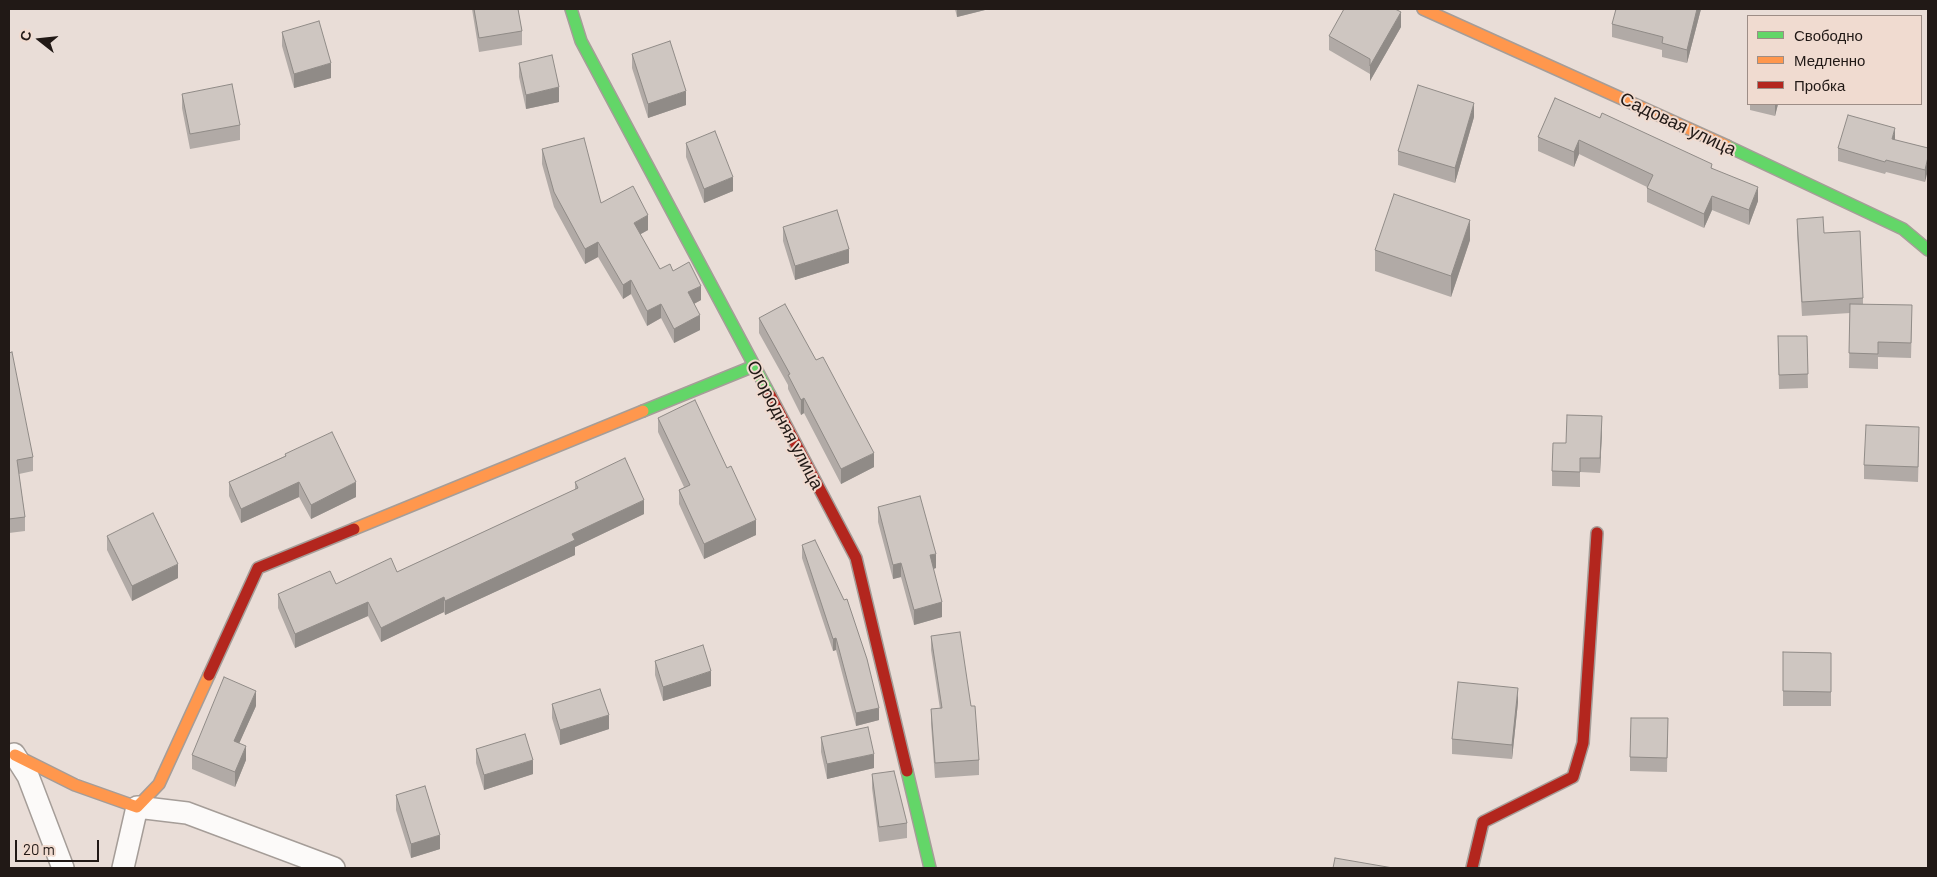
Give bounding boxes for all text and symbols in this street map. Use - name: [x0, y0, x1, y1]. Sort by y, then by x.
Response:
- north arrow: [15, 15, 65, 65]
- legend: [1747, 15, 1922, 105]
- text: Свободно: [1794, 26, 1863, 44]
- text: С: [16, 29, 35, 43]
- text: Медленно: [1794, 51, 1865, 69]
- text: Пробка: [1794, 76, 1845, 94]
- street label: Садовая улица: [1616, 88, 1740, 160]
- street label: Огородняя улица: [742, 357, 828, 493]
- scale bar: [18, 830, 101, 862]
- text: 20 m: [23, 840, 55, 858]

